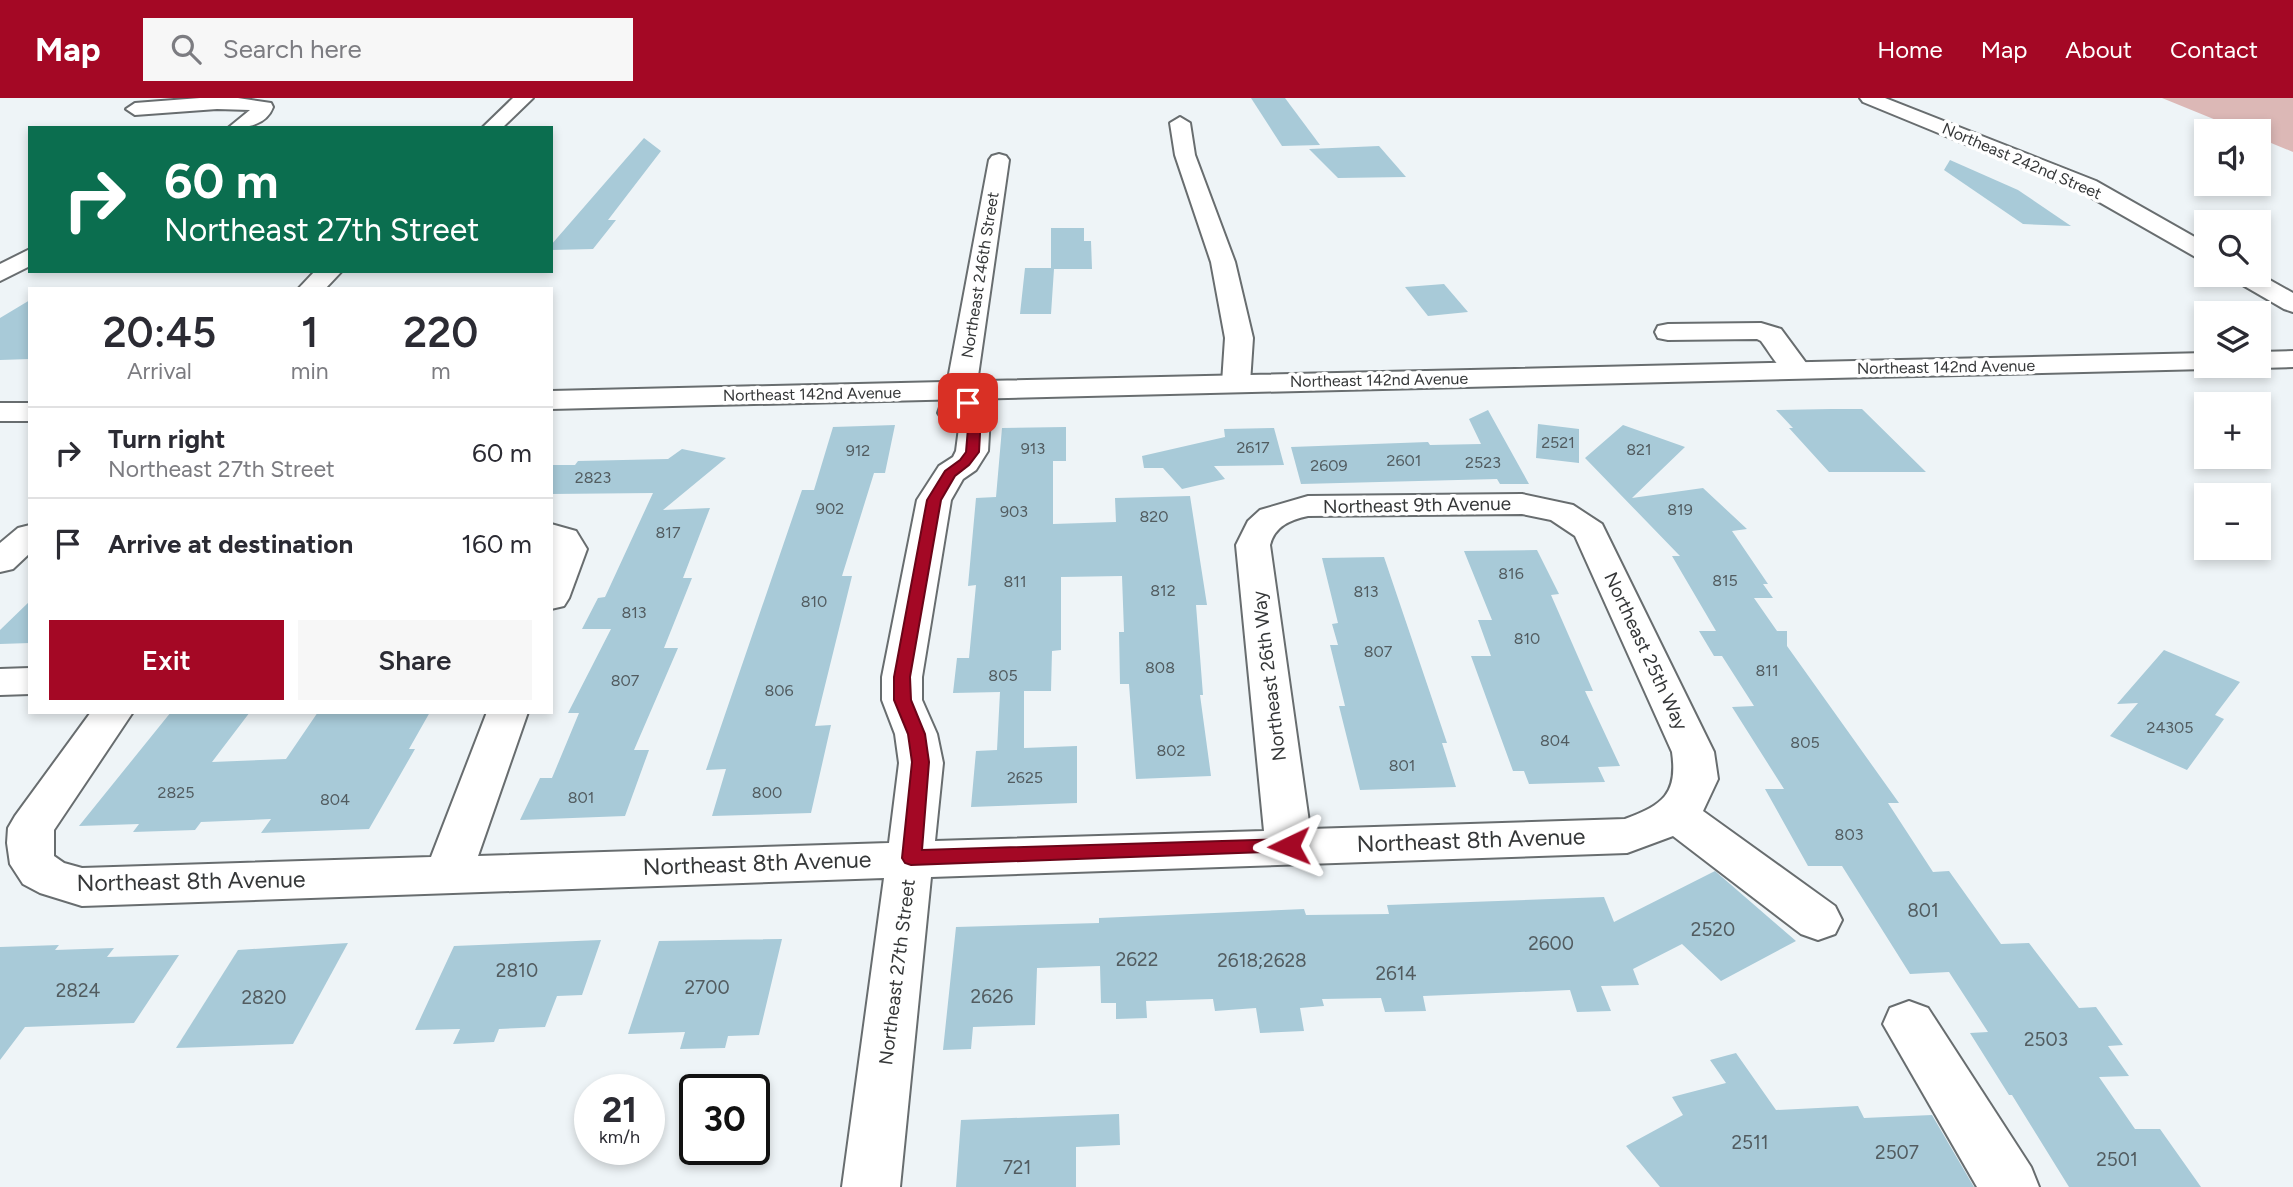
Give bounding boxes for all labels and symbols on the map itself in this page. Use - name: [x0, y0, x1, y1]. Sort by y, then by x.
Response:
- street label: Northeast 242nd Street: [1939, 119, 2105, 203]
- street label: Northeast 246th Street: [957, 191, 1003, 359]
- street label: Northeast 142nd Avenue: [1857, 356, 2036, 378]
- street label: Northeast 142nd Avenue: [1290, 369, 1469, 391]
- pin: [938, 373, 998, 433]
- street label: Northeast 142nd Avenue: [723, 383, 902, 405]
- house number: 2521: [1541, 433, 1575, 452]
- house number: 2617: [1236, 438, 1270, 457]
- house number: 913: [1021, 439, 1045, 458]
- house number: 821: [1626, 440, 1652, 459]
- house number: 912: [846, 441, 870, 460]
- house number: 2601: [1387, 451, 1421, 470]
- house number: 2523: [1465, 453, 1501, 472]
- house number: 2609: [1310, 456, 1348, 475]
- house number: 2823: [575, 468, 611, 487]
- street label: Northeast 9th Avenue: [1323, 492, 1511, 518]
- house number: 902: [816, 499, 844, 518]
- house number: 819: [1667, 500, 1693, 519]
- house number: 903: [1000, 502, 1028, 521]
- house number: 820: [1139, 507, 1169, 526]
- house number: 817: [655, 523, 681, 542]
- house number: 816: [1498, 564, 1524, 583]
- street label: Northeast 25th Way: [1599, 568, 1693, 734]
- house number: 815: [1712, 571, 1738, 590]
- house number: 811: [1003, 572, 1027, 591]
- house number: 812: [1150, 581, 1176, 600]
- house number: 813: [1353, 582, 1379, 601]
- street label: Northeast 26th Way: [1247, 589, 1291, 763]
- house number: 810: [801, 592, 827, 611]
- house number: 813: [621, 603, 647, 622]
- house number: 810: [1514, 629, 1540, 648]
- house number: 807: [1364, 642, 1393, 661]
- house number: 808: [1145, 658, 1175, 677]
- house number: 811: [1755, 661, 1779, 680]
- house number: 805: [988, 666, 1018, 685]
- house number: 807: [611, 671, 640, 690]
- house number: 806: [764, 681, 794, 700]
- house number: 24305: [2146, 718, 2194, 737]
- house number: 804: [1540, 731, 1570, 750]
- house number: 805: [1790, 733, 1820, 752]
- house number: 802: [1156, 741, 1186, 760]
- house number: 801: [1389, 756, 1415, 775]
- house number: 2625: [1007, 768, 1043, 787]
- house number: 2825: [158, 783, 194, 802]
- house number: 800: [752, 783, 782, 802]
- house number: 801: [568, 788, 594, 807]
- house number: 804: [320, 790, 350, 809]
- position arrow: [1252, 809, 1326, 883]
- street label: Northeast 8th Avenue: [1356, 822, 1586, 858]
- house number: 803: [1835, 825, 1863, 844]
- street label: Northeast 8th Avenue: [642, 845, 872, 881]
- street label: Northeast 8th Avenue: [76, 865, 306, 897]
- street label: Northeast 27th Street: [874, 878, 920, 1066]
- house number: 801: [1907, 899, 1939, 922]
- house number: 2520: [1691, 918, 1735, 941]
- house number: 2600: [1528, 932, 1574, 955]
- house number: 2622: [1116, 948, 1158, 971]
- house number: 2618;2628: [1217, 949, 1307, 972]
- house number: 2810: [496, 959, 538, 982]
- house number: 2614: [1375, 962, 1417, 985]
- house number: 2700: [684, 976, 730, 999]
- house number: 2824: [56, 979, 101, 1002]
- house number: 2626: [971, 985, 1014, 1008]
- house number: 2820: [241, 986, 287, 1009]
- house number: 2503: [2024, 1028, 2068, 1051]
- speed limit sign: 30: [679, 1074, 770, 1165]
- house number: 2511: [1731, 1131, 1769, 1154]
- house number: 2507: [1875, 1141, 1919, 1164]
- house number: 2501: [2096, 1148, 2138, 1171]
- house number: 721: [1003, 1156, 1031, 1179]

